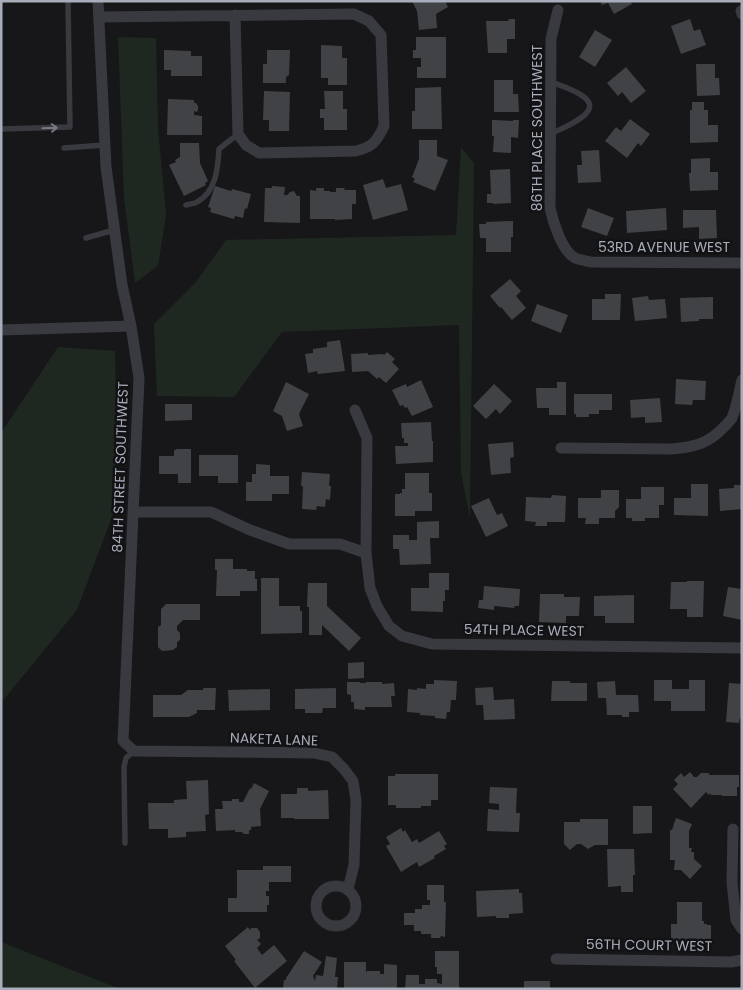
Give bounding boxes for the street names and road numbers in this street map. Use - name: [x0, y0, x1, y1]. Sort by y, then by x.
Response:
- street label: 86TH PLACE SOUTHWEST: [527, 44, 547, 211]
- street label: 53RD AVENUE WEST: [598, 237, 730, 257]
- street label: 84TH STREET SOUTHWEST: [107, 381, 133, 553]
- street label: 54TH PLACE WEST: [464, 619, 585, 641]
- street label: NAKETA LANE: [230, 727, 318, 751]
- street label: 56TH COURT WEST: [586, 934, 713, 956]

